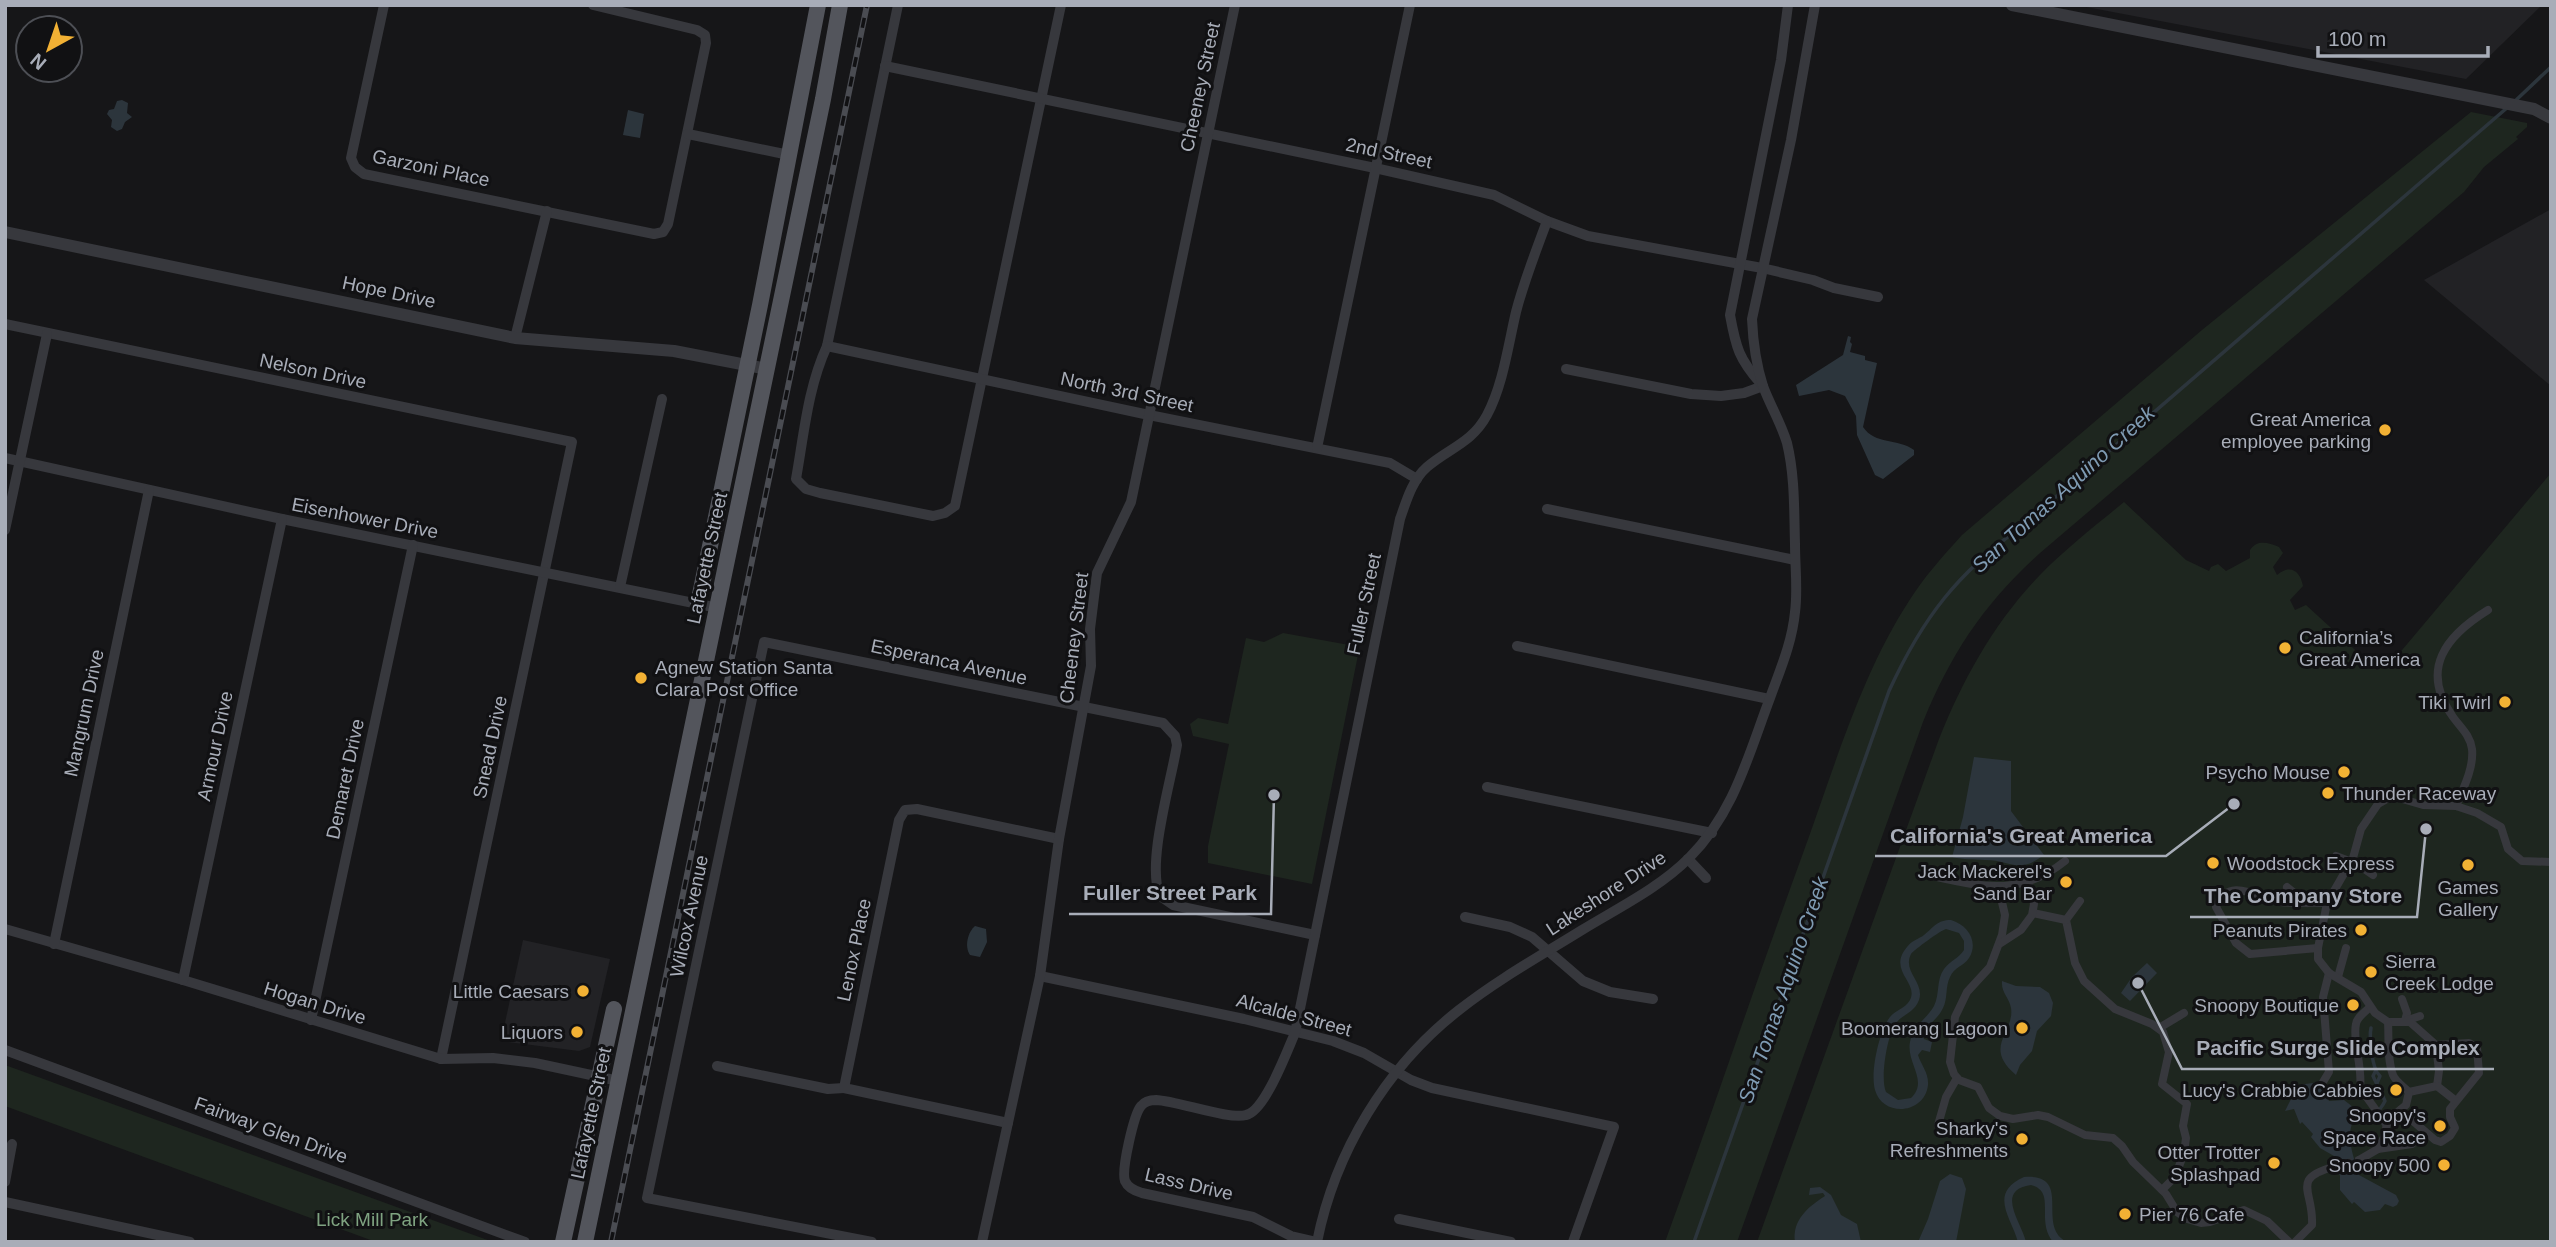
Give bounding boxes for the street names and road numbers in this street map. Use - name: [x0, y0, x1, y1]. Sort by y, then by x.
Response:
- street label: Cheeney Street: [1176, 20, 1224, 154]
- street label: 2nd Street: [1344, 134, 1435, 173]
- street label: Garzoni Place: [370, 145, 492, 191]
- street label: Hope Drive: [340, 272, 438, 312]
- street label: Nelson Drive: [258, 349, 368, 393]
- street label: North 3rd Street: [1059, 368, 1196, 416]
- street label: Lafayette Street: [683, 490, 731, 626]
- street label: Eisenhower Drive: [290, 493, 440, 543]
- street label: Fuller Street: [1343, 551, 1385, 657]
- street label: Cheeney Street: [1056, 570, 1093, 705]
- street label: Esperanca Avenue: [869, 635, 1029, 689]
- street label: Mangrum Drive: [60, 647, 108, 779]
- street label: Armour Drive: [193, 689, 237, 803]
- street label: Snead Drive: [469, 694, 511, 800]
- street label: Demaret Drive: [322, 717, 368, 841]
- street label: Lakeshore Drive: [1542, 847, 1670, 939]
- street label: Wilcox Avenue: [666, 853, 712, 979]
- street label: Lenox Place: [833, 897, 875, 1003]
- street label: Hogan Drive: [261, 978, 369, 1028]
- street label: Alcalde Street: [1234, 990, 1355, 1041]
- street label: Lafayette Street: [567, 1045, 615, 1181]
- street label: Fairway Glen Drive: [192, 1093, 350, 1167]
- street label: Lass Drive: [1143, 1164, 1235, 1204]

